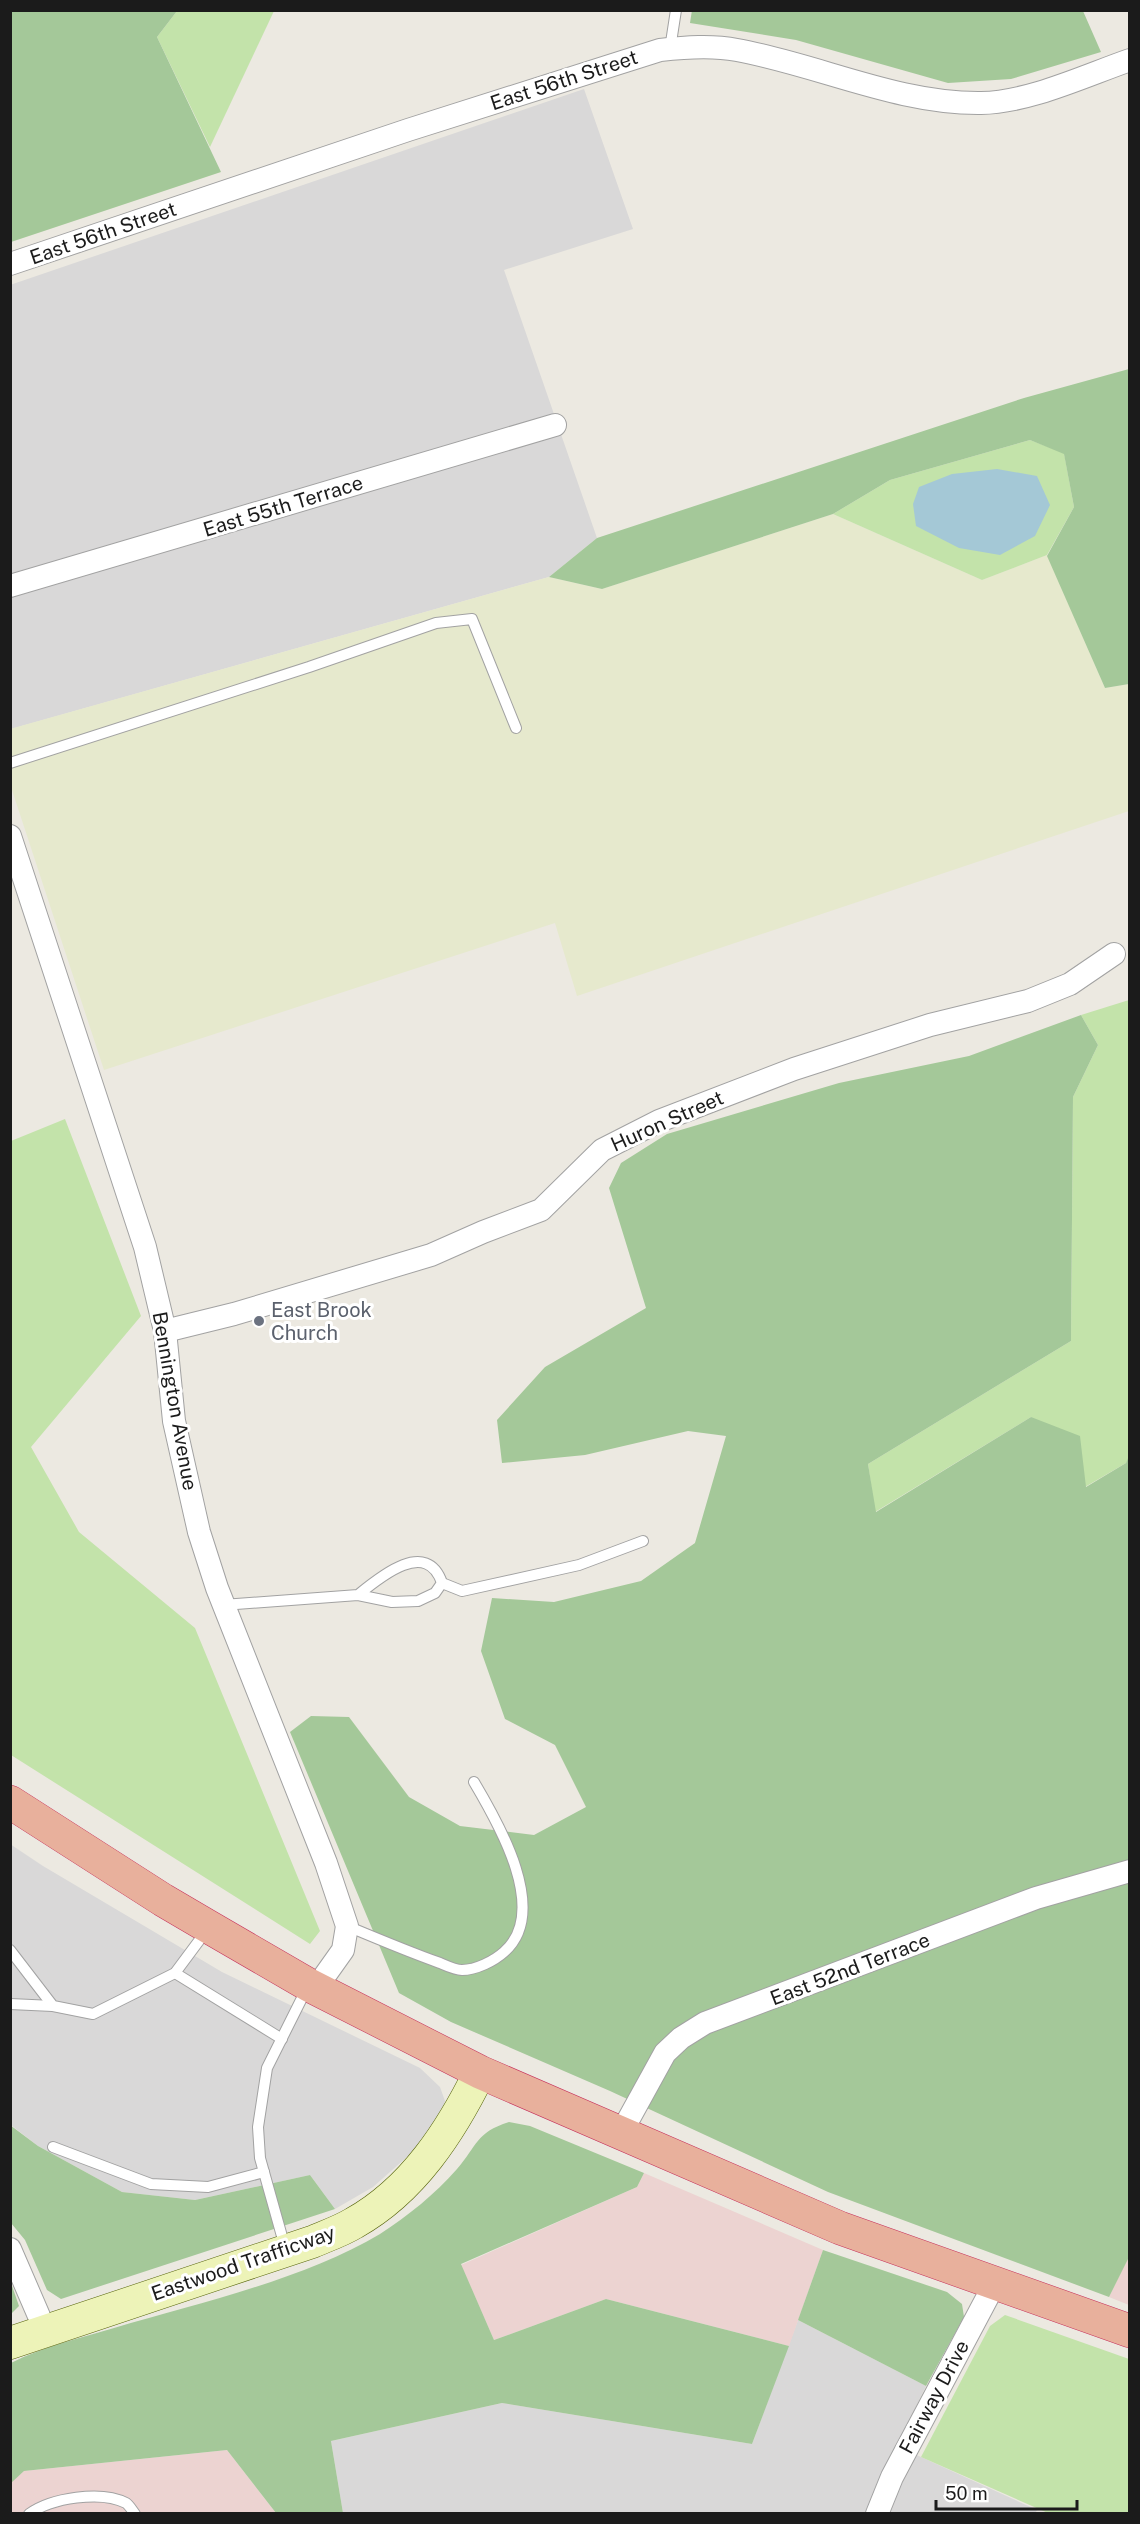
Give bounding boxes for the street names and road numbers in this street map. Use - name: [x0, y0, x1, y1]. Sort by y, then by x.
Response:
- street label: East 56th Street: [487, 45, 641, 115]
- street label: East 56th Street: [26, 197, 180, 269]
- street label: East 55th Terrace: [200, 470, 366, 542]
- street label: Huron Street: [607, 1085, 727, 1157]
- street label: Bennington Avenue: [147, 1310, 203, 1492]
- street label: East 52nd Terrace: [767, 1927, 933, 2011]
- street label: Eastwood Trafficway: [148, 2220, 338, 2306]
- street label: Fairway Drive: [894, 2336, 974, 2458]

